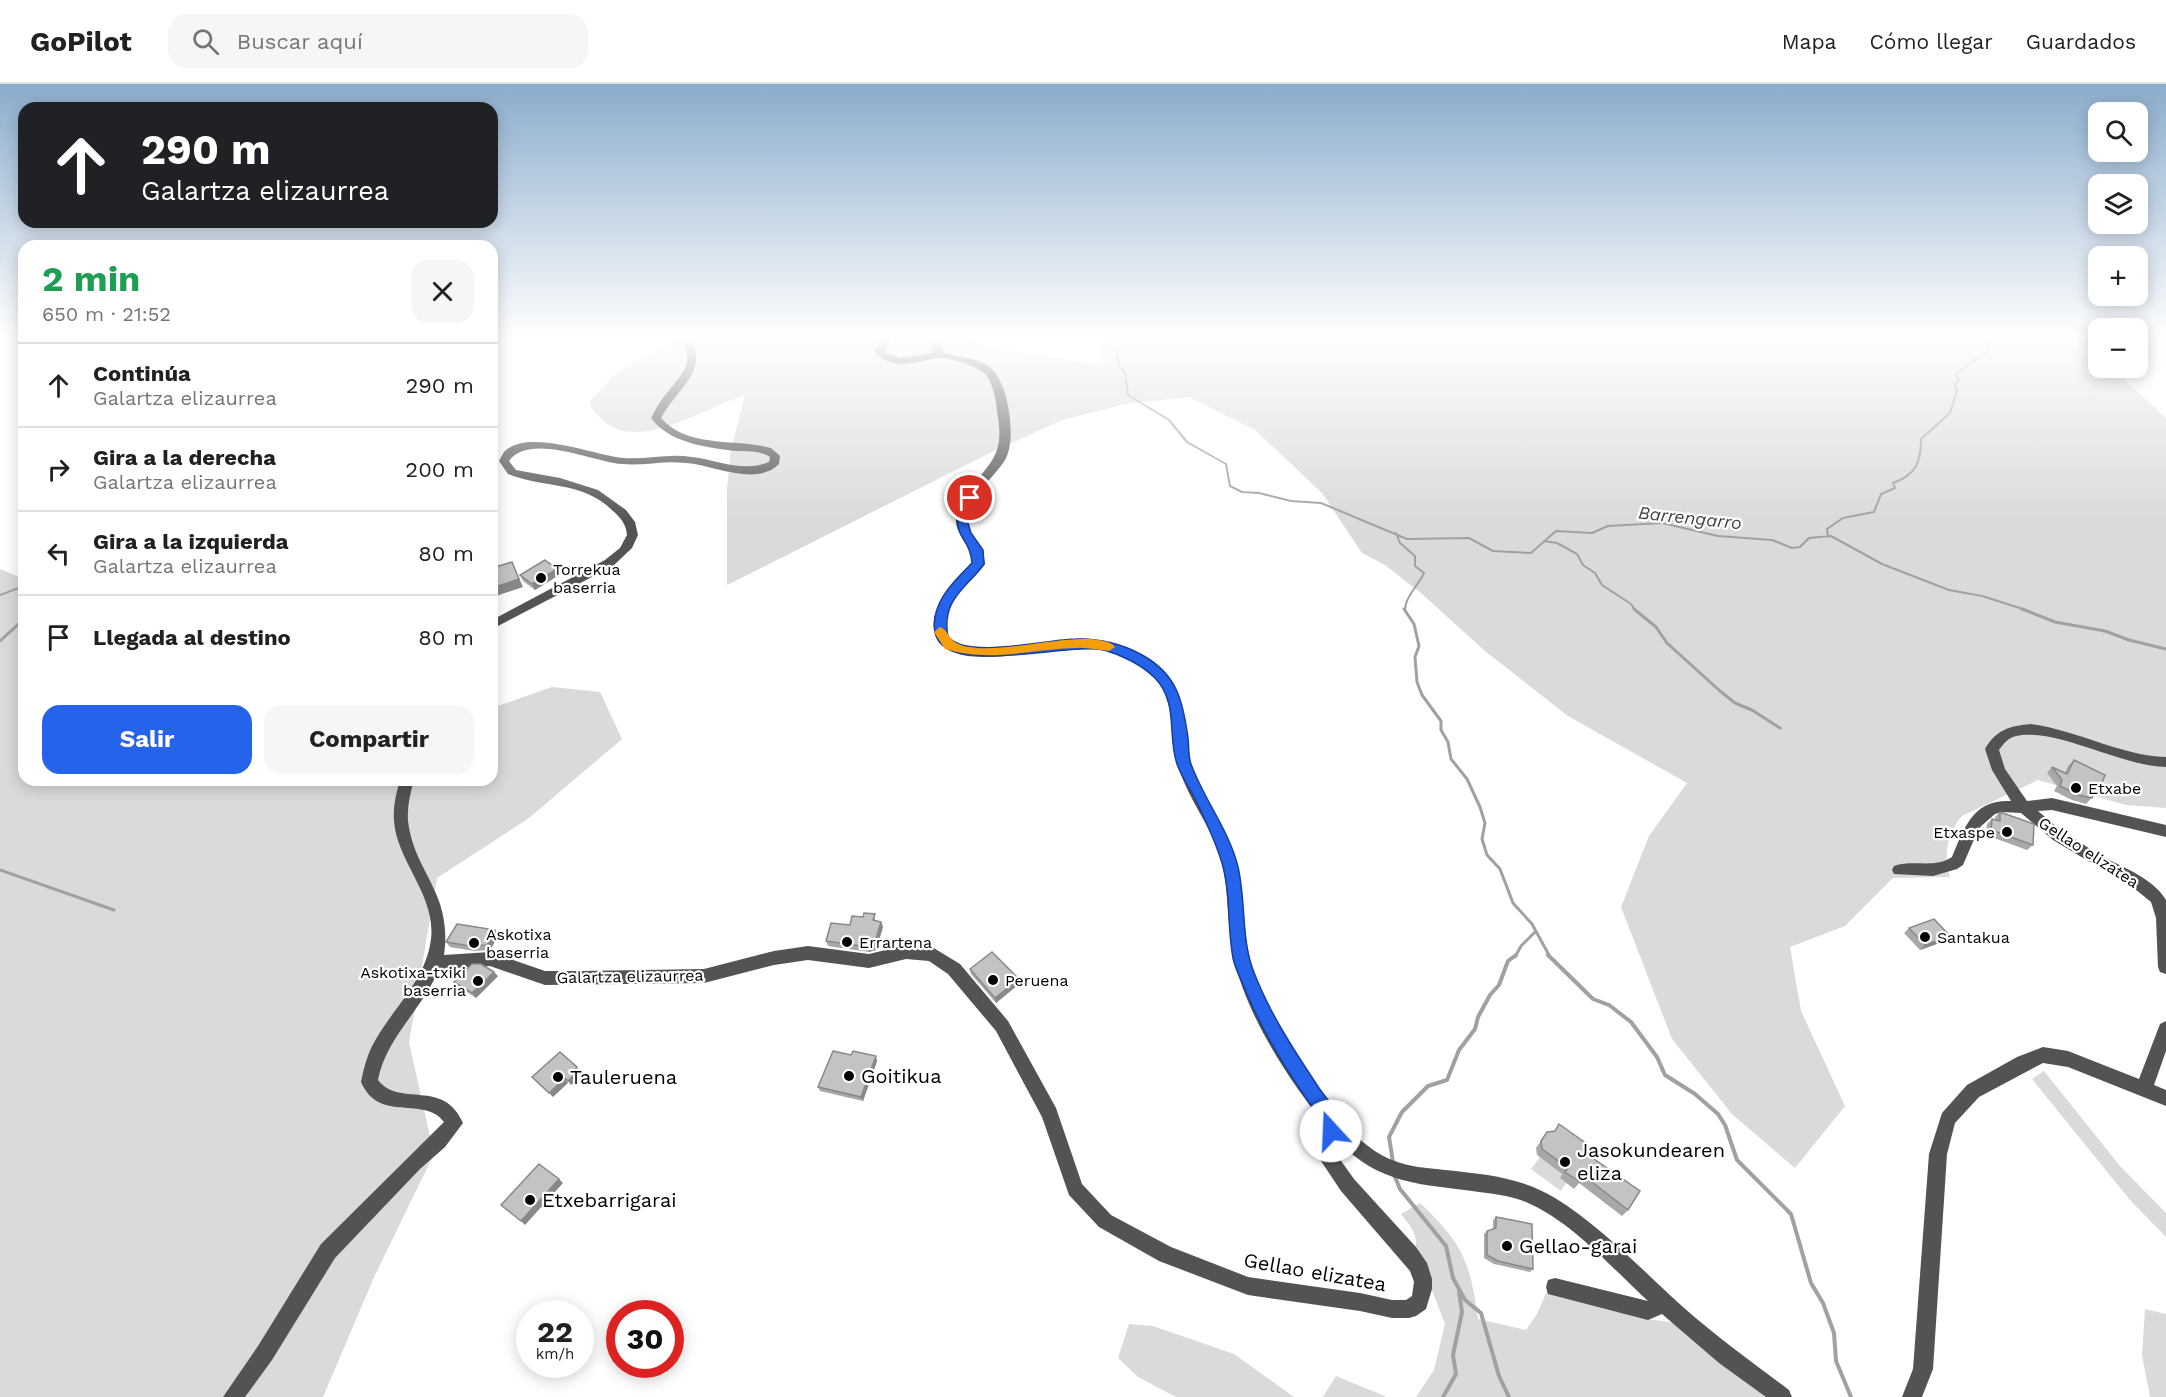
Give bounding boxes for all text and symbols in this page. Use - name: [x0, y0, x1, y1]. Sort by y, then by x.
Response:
- search box: [168, 14, 588, 68]
- text: GoPilot: [30, 25, 132, 58]
- icon: search: [189, 25, 222, 58]
- text: Buscar aquí: [237, 29, 363, 54]
- text: Mapa: [1782, 29, 1836, 54]
- text: Cómo llegar: [1869, 29, 1993, 54]
- text: Guardados: [2026, 29, 2136, 54]
- map controls: [2088, 102, 2148, 378]
- button: search: [2088, 102, 2148, 162]
- text: 290 m: [141, 125, 271, 174]
- icon: ahead: [42, 126, 120, 204]
- button: layers: [2088, 174, 2148, 234]
- text: Galartza elizaurrea: [141, 175, 389, 207]
- button: +: [2088, 246, 2148, 306]
- text: 2 min: [42, 258, 140, 300]
- button: close: [411, 260, 474, 323]
- text: 650 m · 21:52: [42, 302, 171, 326]
- button: −: [2088, 318, 2148, 378]
- text: Continúa: [93, 361, 191, 386]
- icon: ahead: [42, 369, 75, 402]
- text: 290 m: [405, 373, 474, 398]
- text: Galartza elizaurrea: [93, 386, 277, 410]
- text: Gira a la derecha: [93, 445, 276, 470]
- icon: right: [42, 453, 75, 486]
- text: 200 m: [405, 457, 474, 482]
- text: Galartza elizaurrea: [93, 470, 277, 494]
- pin: [944, 472, 995, 523]
- icon: arrive: [953, 481, 986, 514]
- water label: Barrengarro: [1637, 502, 1743, 533]
- text: Gira a la izquierda: [93, 529, 289, 554]
- icon: left: [42, 537, 75, 570]
- text: 80 m: [418, 541, 474, 566]
- text: Galartza elizaurrea: [93, 554, 277, 578]
- place label: Torrekua baserria: [553, 560, 621, 597]
- marker: Torrekua baserria: [534, 571, 548, 585]
- icon: arrive: [42, 621, 75, 654]
- text: Llegada al destino: [93, 625, 291, 650]
- text: 80 m: [418, 625, 474, 650]
- button: Salir: [42, 705, 252, 774]
- button: Compartir: [264, 705, 474, 774]
- place label: Etxabe: [2088, 779, 2141, 798]
- marker: Etxabe: [2069, 781, 2083, 795]
- street label: Gellao elizatea: [2035, 813, 2142, 892]
- place label: Etxaspe: [1933, 823, 1995, 842]
- marker: Etxaspe: [2000, 825, 2014, 839]
- place label: Askotixa baserria: [486, 925, 552, 962]
- place label: Santakua: [1937, 928, 2010, 947]
- marker: Santakua: [1918, 930, 1932, 944]
- place label: Errartena: [859, 933, 932, 952]
- marker: Errartena: [840, 935, 854, 949]
- marker: Askotixa baserria: [467, 936, 481, 950]
- place label: Askotixa-txiki baserria: [360, 963, 466, 1000]
- street label: Galartza elizaurrea: [556, 966, 704, 987]
- place label: Peruena: [1005, 971, 1068, 990]
- marker: Peruena: [986, 973, 1000, 987]
- marker: Askotixa-txiki baserria: [471, 974, 485, 988]
- place label: Goitikua: [861, 1064, 942, 1088]
- place label: Tauleruena: [570, 1065, 677, 1089]
- marker: Goitikua: [842, 1069, 856, 1083]
- marker: Tauleruena: [551, 1070, 565, 1084]
- position arrow: [1299, 1099, 1363, 1163]
- place label: Jasokundearen eliza: [1577, 1138, 1725, 1185]
- marker: Jasokundearen eliza: [1558, 1155, 1572, 1169]
- place label: Etxebarrigarai: [542, 1188, 677, 1212]
- marker: Etxebarrigarai: [523, 1193, 537, 1207]
- place label: Gellao-garai: [1519, 1234, 1637, 1258]
- marker: Gellao-garai: [1500, 1239, 1514, 1253]
- street label: Gellao elizatea: [1242, 1248, 1388, 1296]
- speed limit sign: 30: [606, 1300, 684, 1378]
- text: 22: [537, 1314, 573, 1349]
- text: km/h: [536, 1345, 574, 1363]

